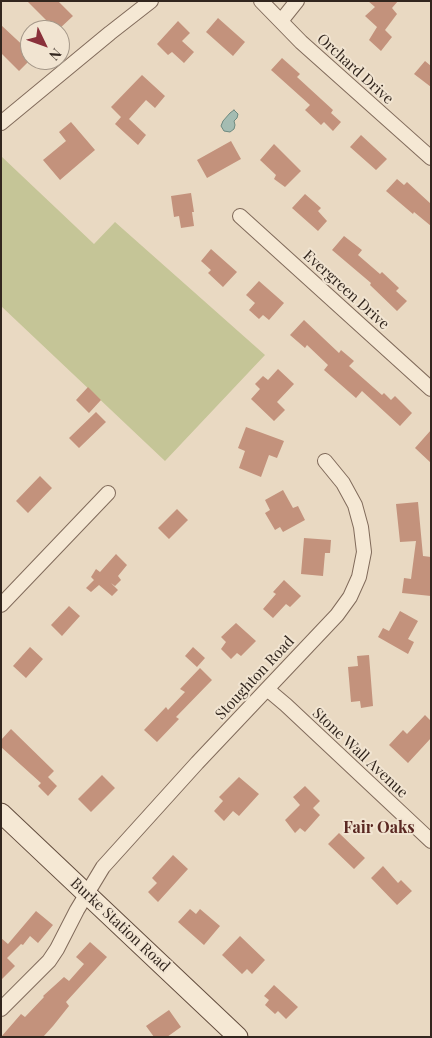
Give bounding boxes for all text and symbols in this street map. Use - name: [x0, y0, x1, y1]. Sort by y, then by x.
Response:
- north arrow: [20, 20, 70, 70]
- street label: Orchard Drive: [313, 30, 397, 108]
- text: N: [45, 45, 66, 65]
- street label: Evergreen Drive: [299, 247, 393, 333]
- street label: Stoughton Road: [212, 633, 298, 723]
- street label: Stone Wall Avenue: [309, 704, 411, 802]
- district label: Fair Oaks: [343, 818, 415, 838]
- street label: Burke Station Road: [67, 874, 173, 976]

